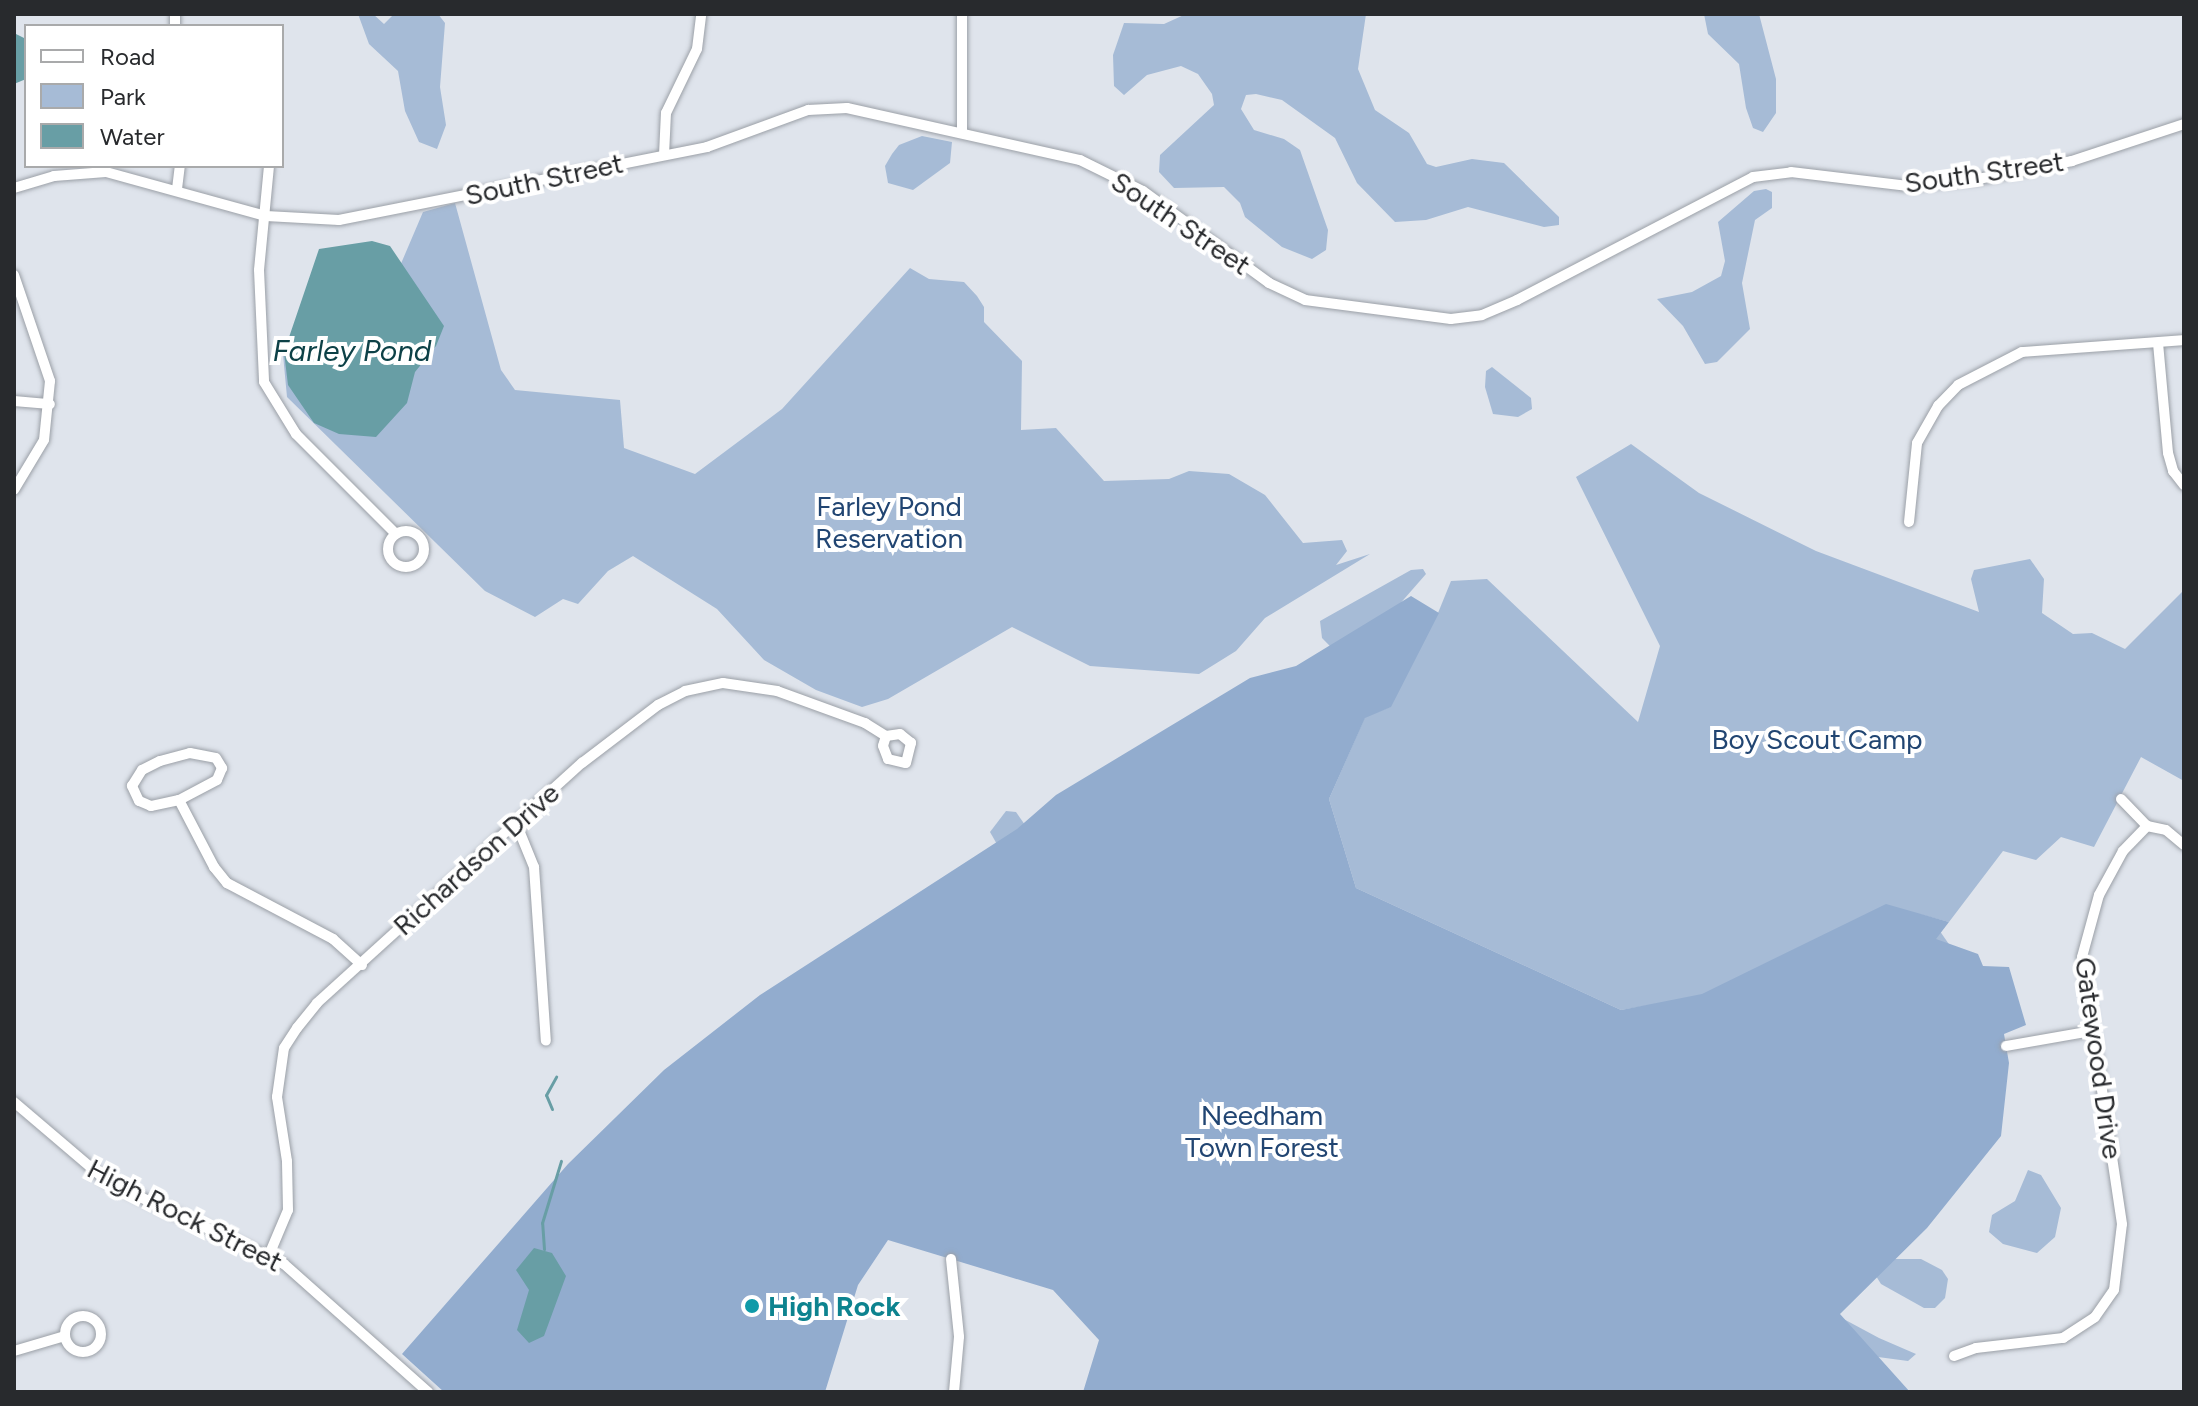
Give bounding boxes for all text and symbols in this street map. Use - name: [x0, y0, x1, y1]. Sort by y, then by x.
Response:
- legend: [24, 24, 284, 168]
- text: Road: [100, 42, 155, 71]
- text: Park: [100, 82, 146, 111]
- text: Water: [100, 122, 165, 151]
- street label: South Street: [1902, 144, 2066, 200]
- street label: South Street: [462, 146, 626, 212]
- street label: South Street: [1105, 164, 1257, 282]
- water label: Farley Pond: [273, 333, 431, 369]
- park label: Farley Pond Reservation: [815, 489, 963, 555]
- park label: Boy Scout Camp: [1711, 722, 1923, 756]
- street label: Richardson Drive: [386, 776, 566, 942]
- street label: Gatewood Drive: [2068, 955, 2130, 1161]
- park label: Needham Town Forest: [1185, 1098, 1339, 1164]
- street label: High Rock Street: [82, 1151, 288, 1279]
- place label: High Rock: [768, 1289, 900, 1323]
- marker: High Rock: [743, 1297, 761, 1315]

